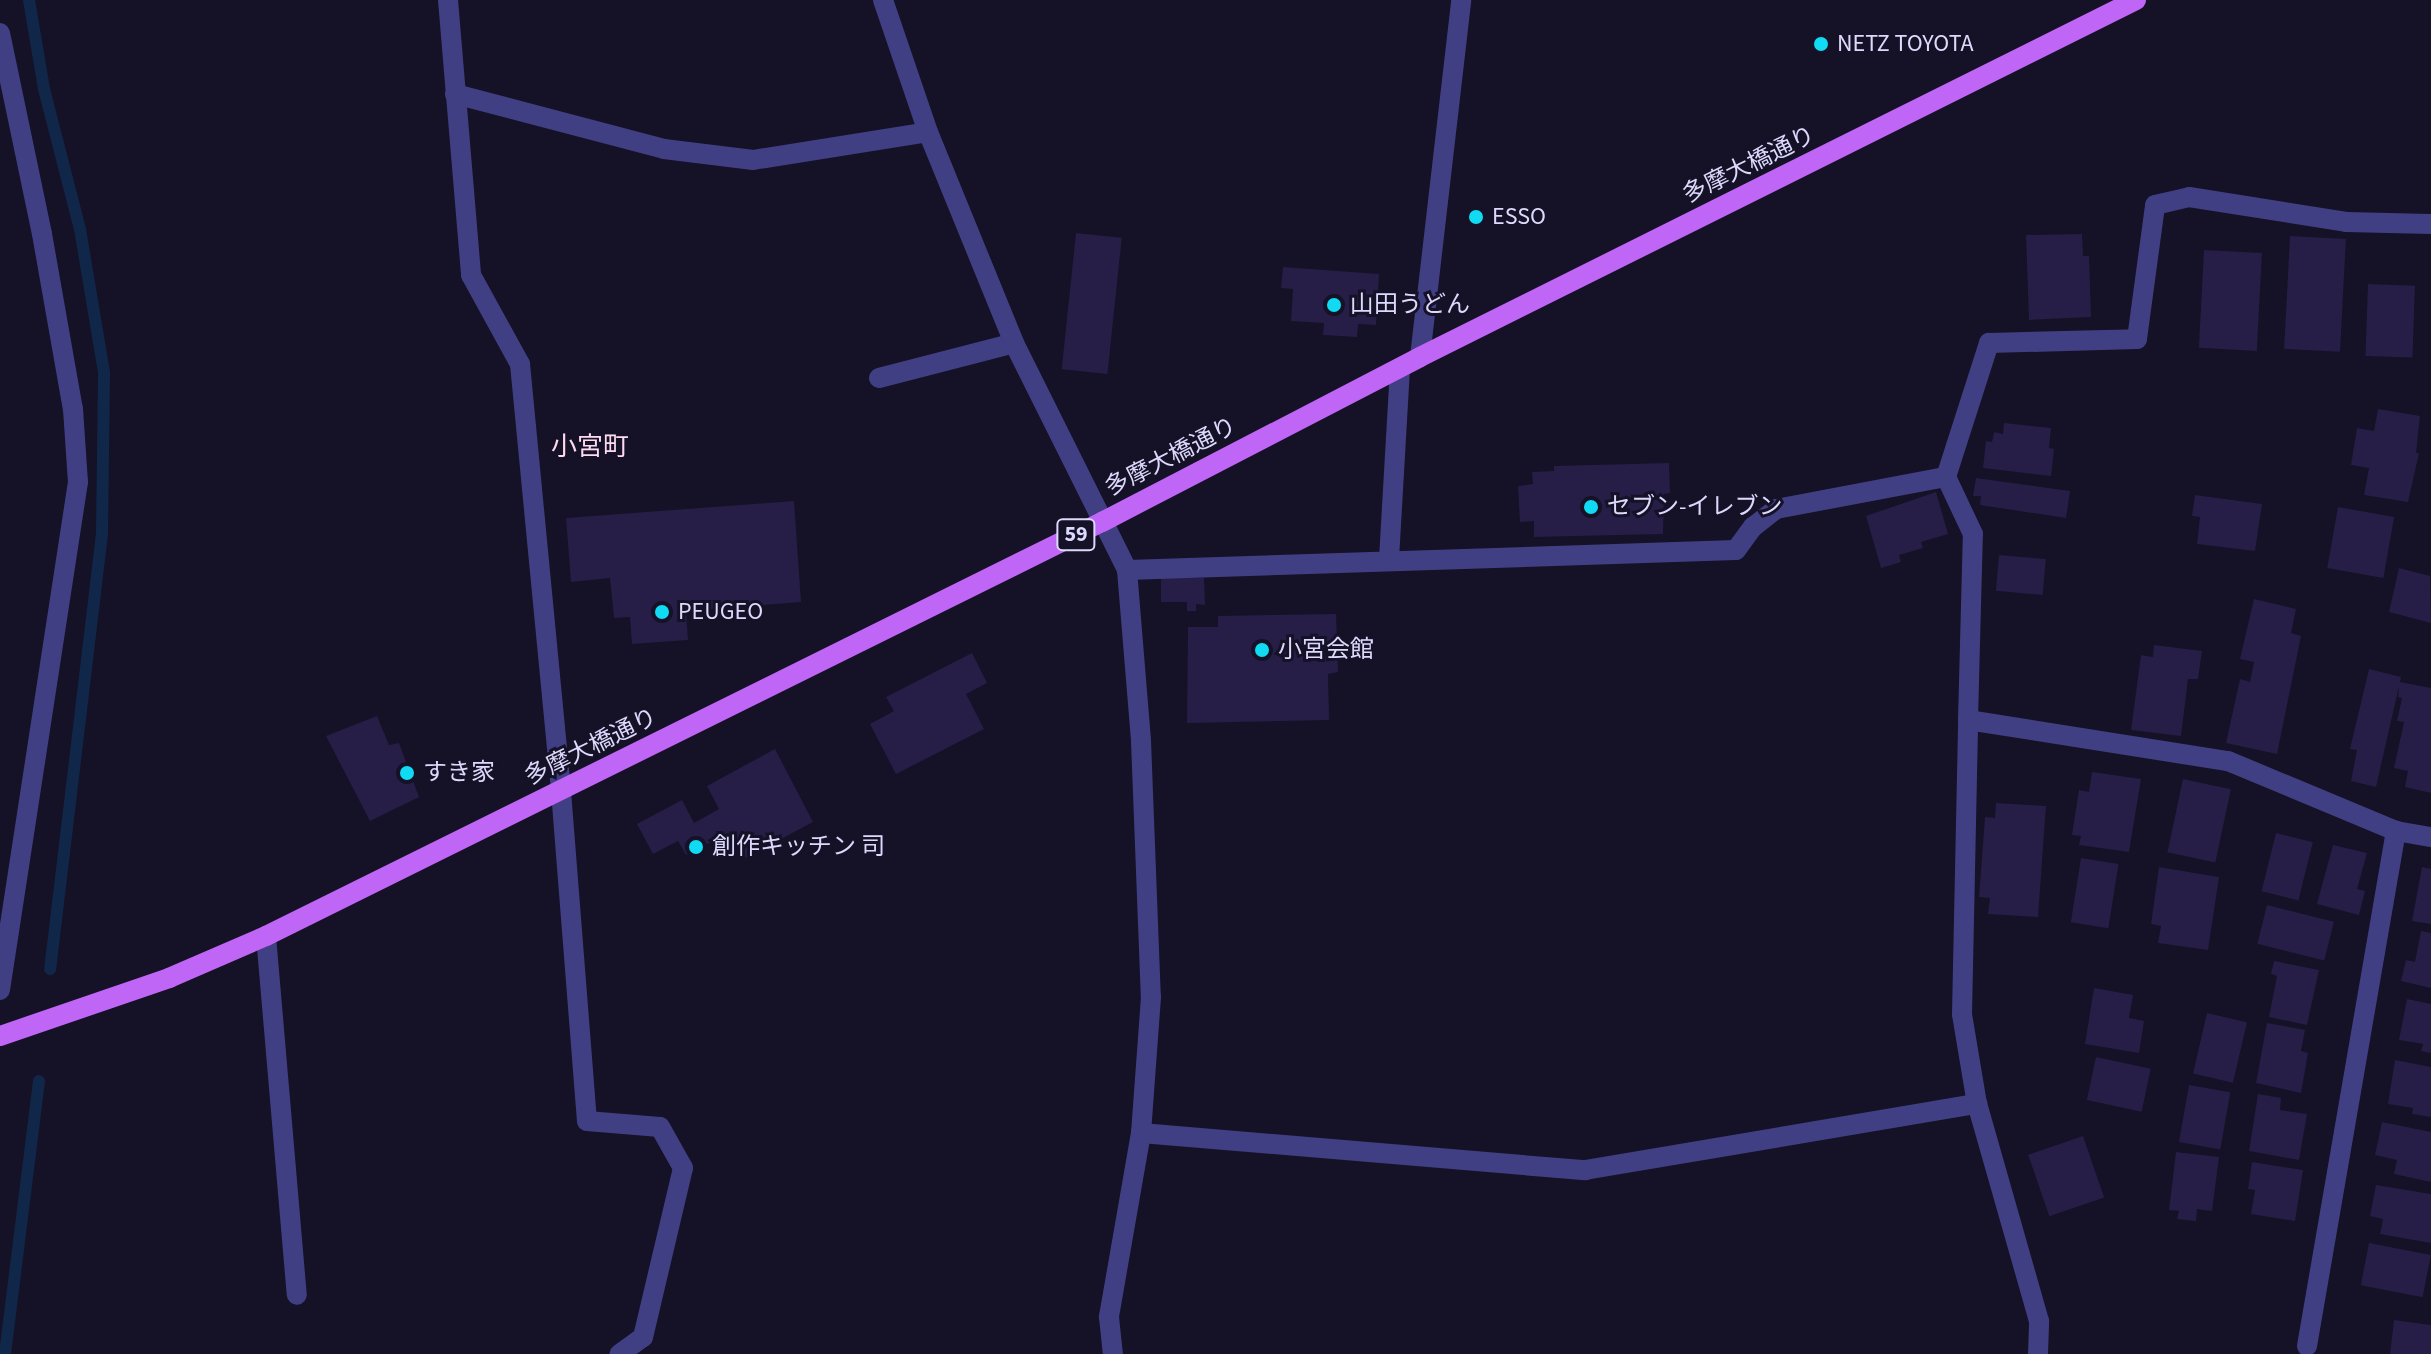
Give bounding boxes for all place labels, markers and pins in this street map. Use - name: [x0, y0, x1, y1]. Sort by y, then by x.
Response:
- place label: NETZ TOYOTA: [1837, 30, 1974, 58]
- marker: NETZ TOYOTA: [1812, 35, 1830, 53]
- place label: ESSO: [1492, 203, 1546, 231]
- marker: ESSO: [1467, 208, 1485, 226]
- place label: 山田うどん: [1350, 291, 1470, 319]
- marker: 山田うどん: [1325, 296, 1343, 314]
- place label: セブン-イレブン: [1607, 493, 1782, 521]
- marker: セブン-イレブン: [1582, 498, 1600, 516]
- place label: PEUGEO: [678, 598, 763, 626]
- marker: PEUGEO: [653, 603, 671, 621]
- place label: 小宮会館: [1278, 636, 1374, 664]
- marker: 小宮会館: [1253, 641, 1271, 659]
- place label: すき家: [423, 759, 495, 787]
- marker: すき家: [398, 764, 416, 782]
- place label: 創作キッチン 司: [712, 833, 885, 861]
- marker: 創作キッチン 司: [687, 838, 705, 856]

